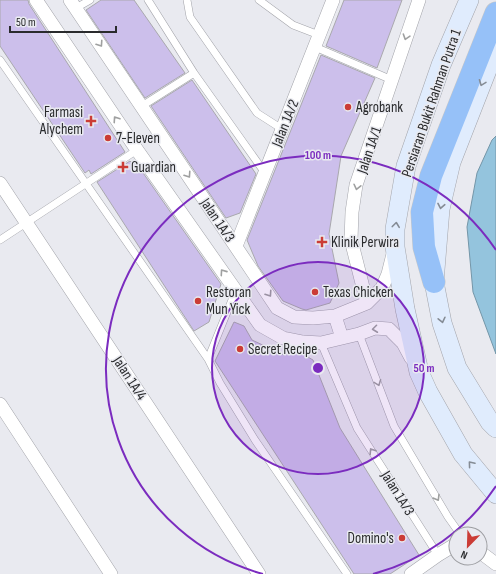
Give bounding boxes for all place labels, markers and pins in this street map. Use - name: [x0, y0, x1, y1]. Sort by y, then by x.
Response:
- place label: Agrobank: [355, 98, 403, 117]
- marker: Agrobank: [343, 102, 353, 112]
- place label: Farmasi Alychem: [39, 103, 83, 139]
- marker: Farmasi Alychem: [86, 116, 96, 126]
- place label: 7-Eleven: [116, 129, 160, 148]
- marker: 7-Eleven: [103, 133, 113, 143]
- place label: Guardian: [131, 158, 176, 177]
- marker: Guardian: [118, 162, 128, 172]
- place label: Klinik Perwira: [331, 233, 399, 252]
- marker: Klinik Perwira: [316, 236, 328, 248]
- place label: Restoran Mun Yick: [206, 283, 251, 319]
- place label: Texas Chicken: [323, 283, 393, 302]
- marker: Texas Chicken: [310, 287, 320, 297]
- marker: Restoran Mun Yick: [193, 296, 203, 306]
- place label: Secret Recipe: [248, 340, 317, 359]
- marker: Secret Recipe: [235, 344, 245, 354]
- centre of rings: [311, 361, 325, 375]
- place label: Domino's: [348, 529, 394, 548]
- marker: Domino's: [397, 533, 407, 543]

